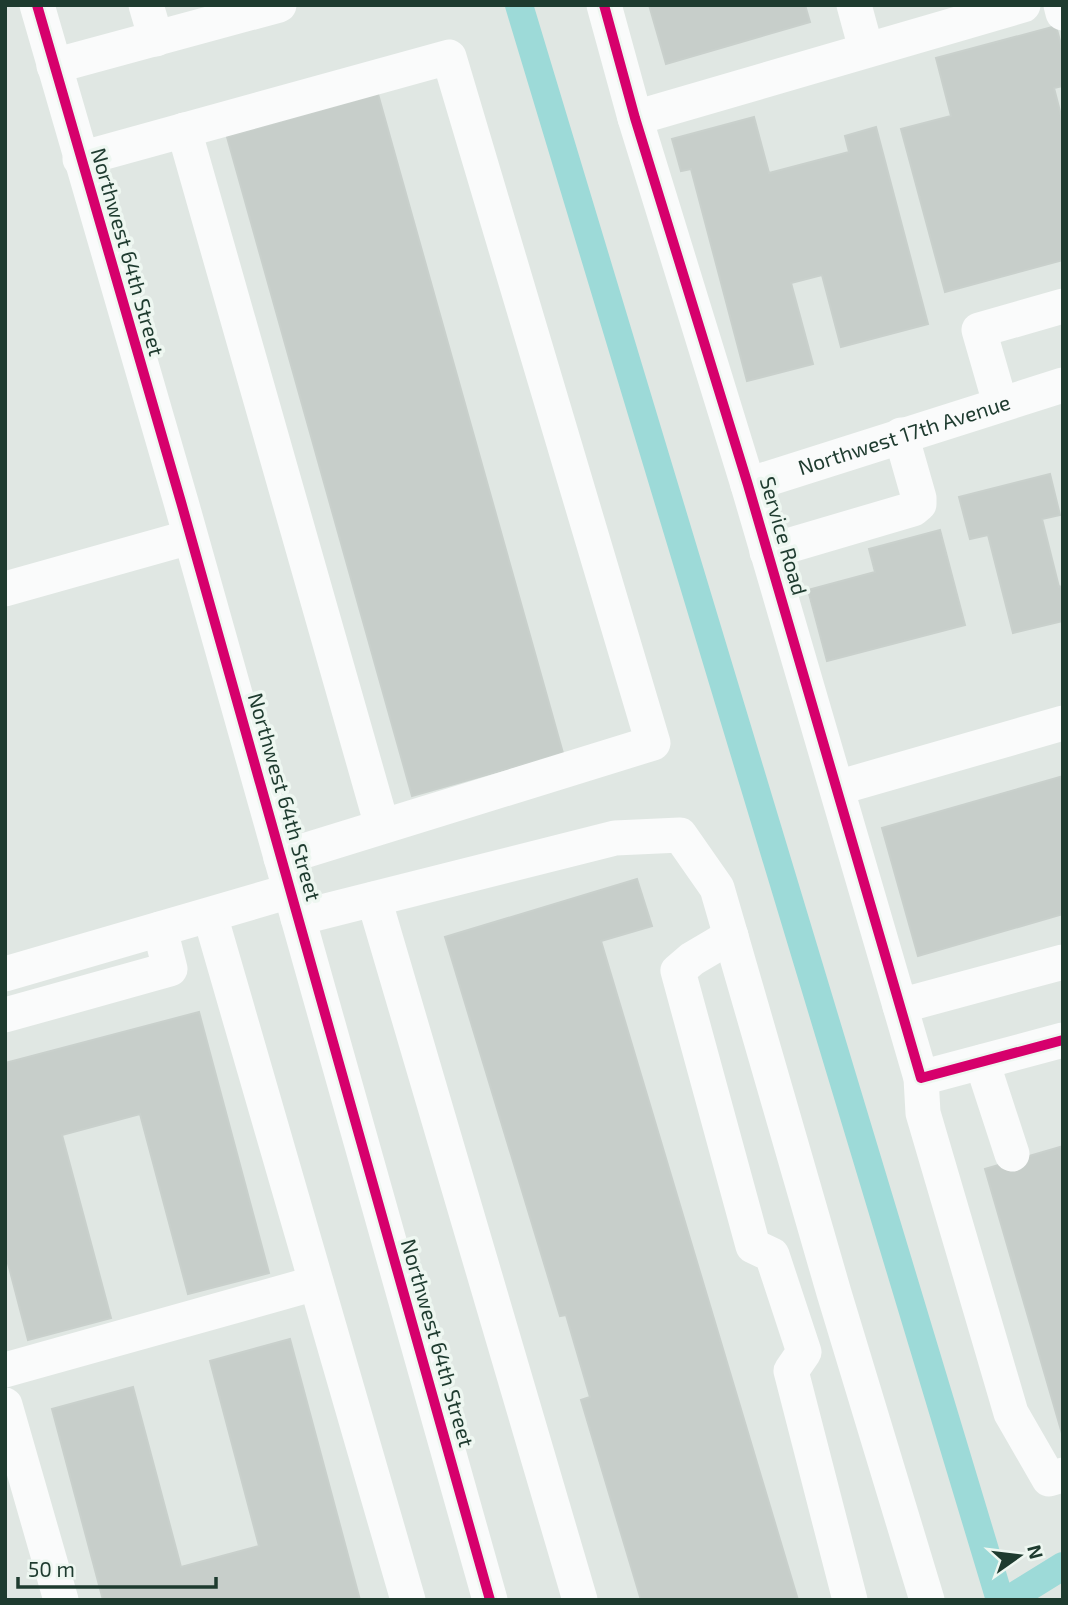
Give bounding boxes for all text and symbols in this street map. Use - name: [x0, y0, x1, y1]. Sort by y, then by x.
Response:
- street label: Northwest 64th Street: [87, 145, 170, 359]
- street label: Northwest 17th Avenue: [795, 389, 1013, 479]
- street label: Service Road: [756, 473, 813, 598]
- street label: Northwest 64th Street: [244, 690, 327, 904]
- street label: Northwest 64th Street: [397, 1236, 480, 1450]
- north arrow: [984, 1521, 1054, 1591]
- text: N: [1023, 1542, 1049, 1561]
- scale bar: [18, 1546, 215, 1590]
- text: 50 m: [28, 1556, 75, 1581]

